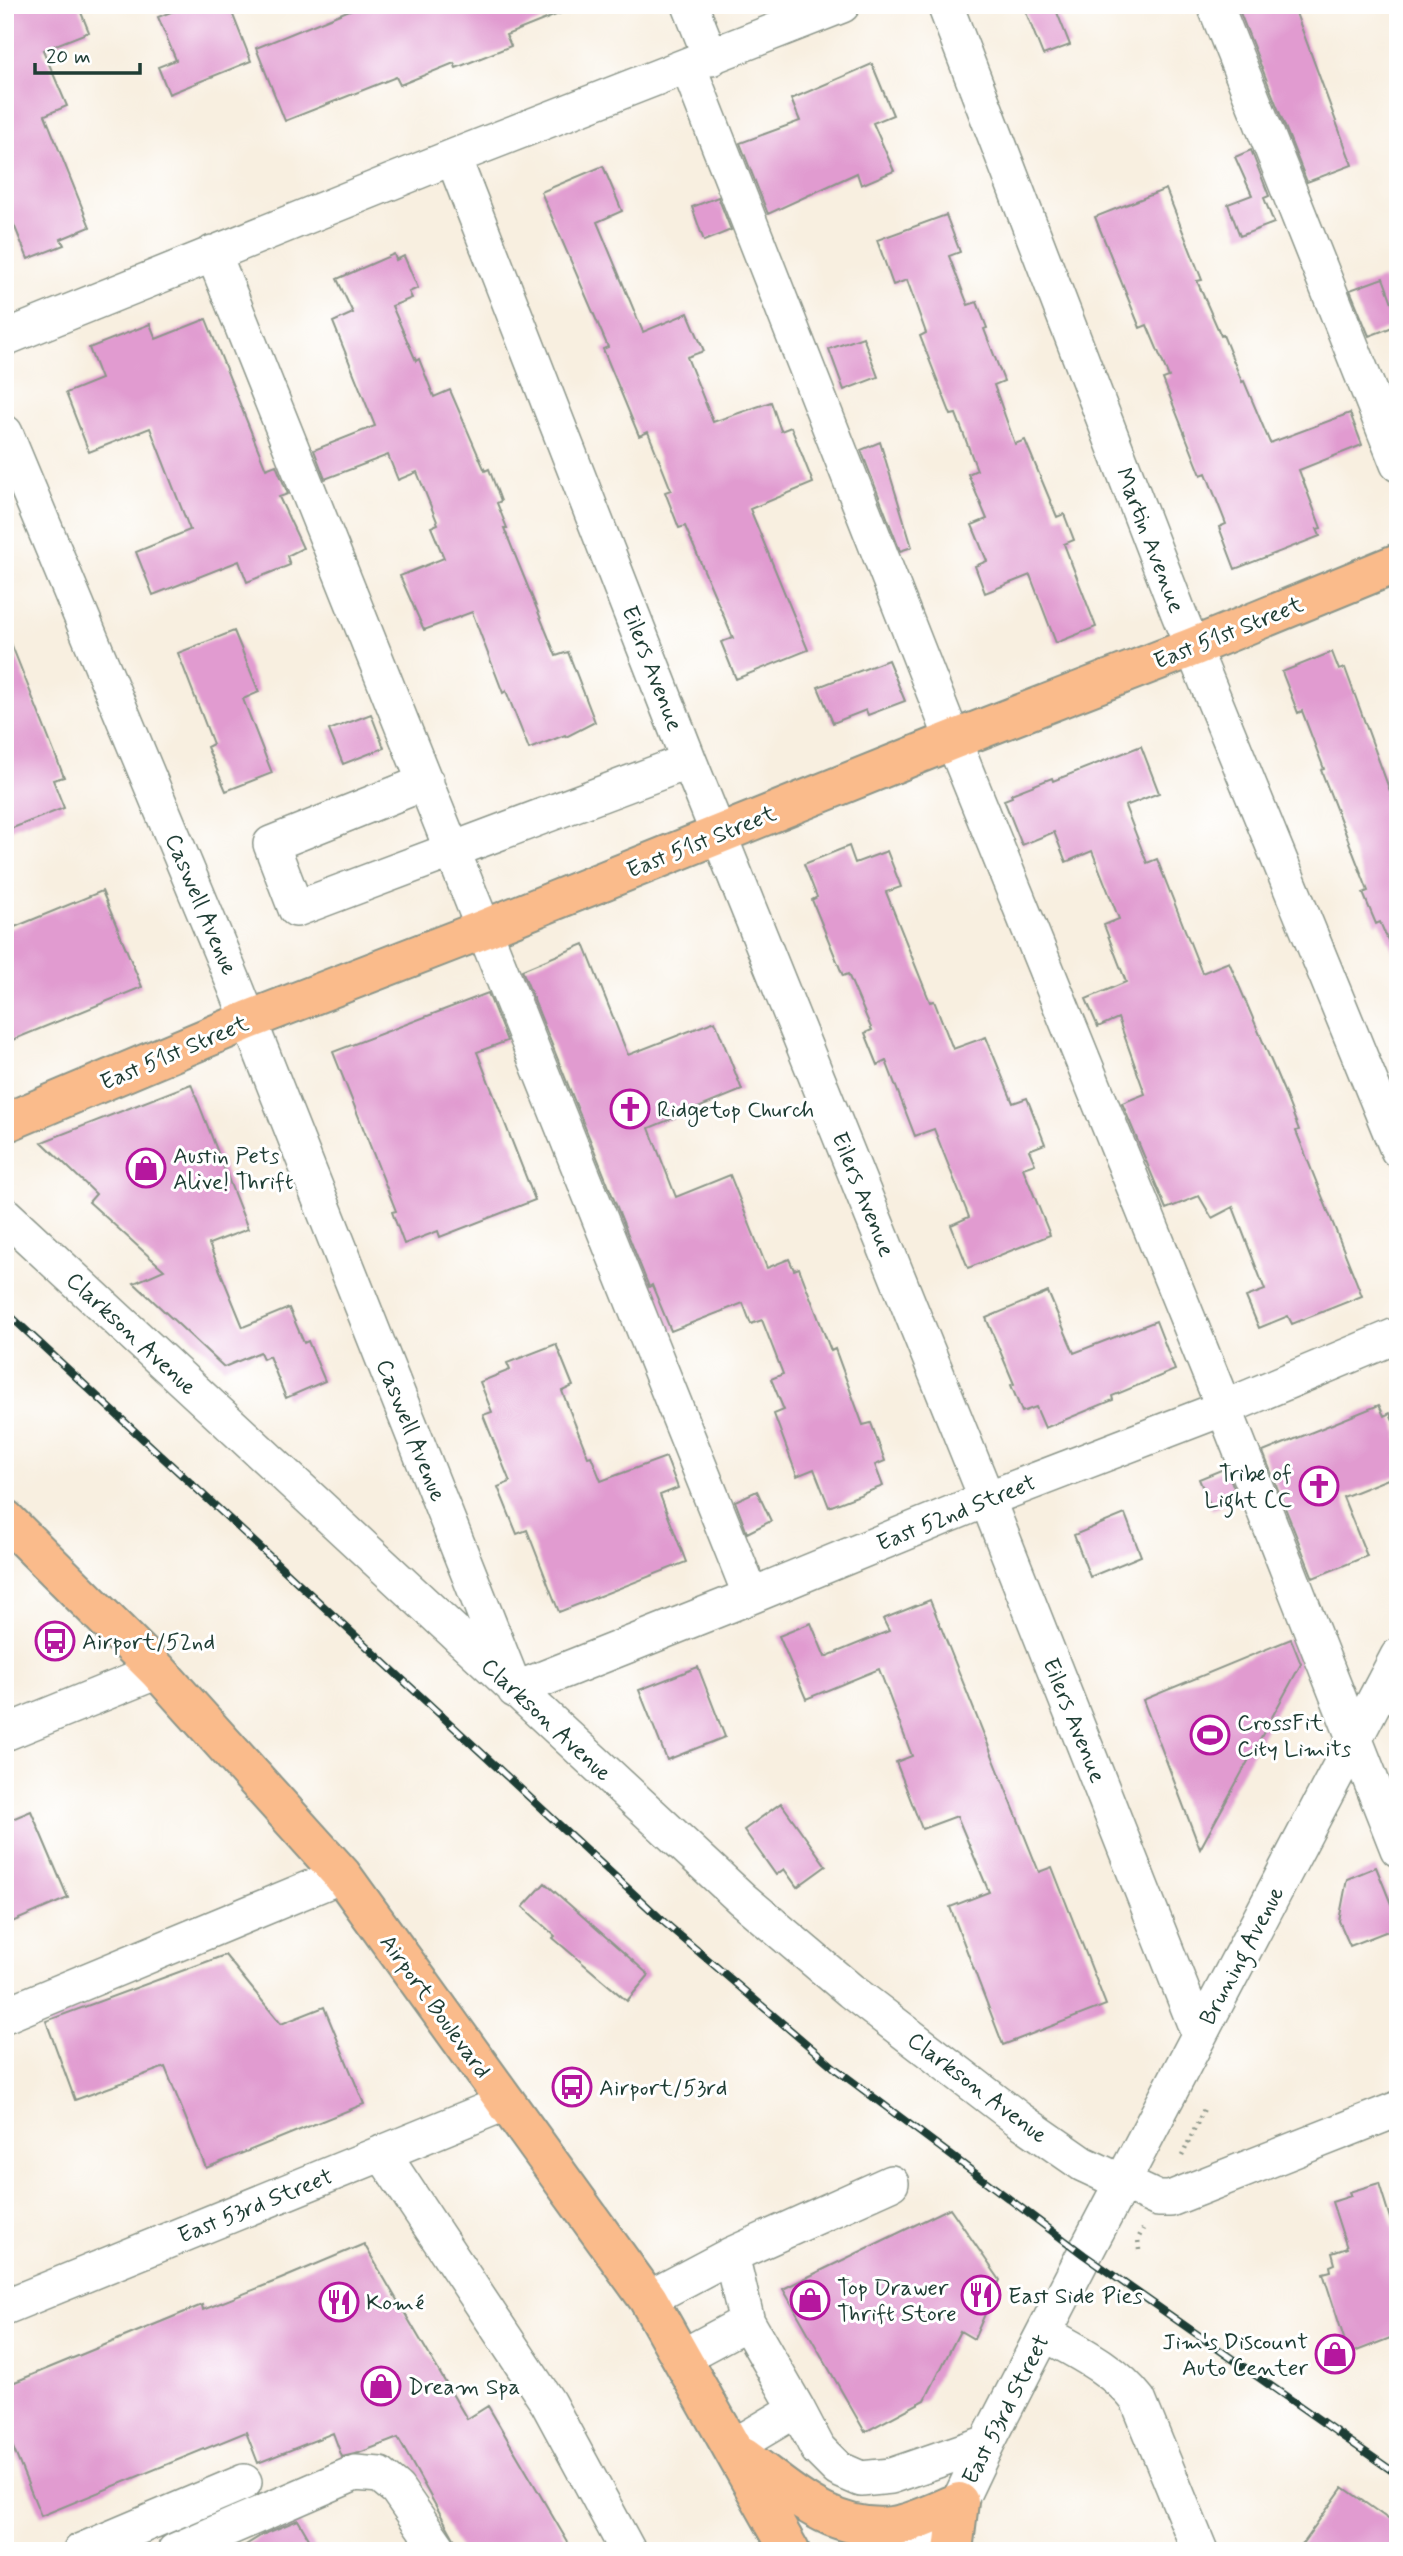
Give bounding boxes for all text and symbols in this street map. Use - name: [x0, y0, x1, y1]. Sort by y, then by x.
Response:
- scale bar: [35, 32, 140, 76]
- text: 20 m: [46, 43, 91, 71]
- street label: Martin Avenue: [1108, 464, 1191, 618]
- street label: East 51st Street: [1150, 590, 1308, 677]
- street label: Eilers Avenue: [613, 602, 689, 736]
- street label: East 51st Street: [623, 799, 781, 886]
- street label: Caswell Avenue: [157, 829, 244, 980]
- street label: East 51st Street: [96, 1009, 254, 1099]
- church icon: Ridgetop Church: [609, 1088, 651, 1130]
- place label: Ridgetop Church: [657, 1096, 814, 1128]
- street label: Eilers Avenue: [823, 1128, 901, 1262]
- place label: Austin Pets Alive! Thrift: [173, 1142, 294, 1198]
- shop icon: Austin Pets Alive! Thrift: [125, 1147, 167, 1189]
- street label: Clarkson Avenue: [59, 1266, 203, 1403]
- street label: Caswell Avenue: [368, 1355, 452, 1506]
- place label: Tribe of Light CC: [1204, 1460, 1292, 1518]
- church icon: Tribe of Light CC: [1298, 1465, 1340, 1507]
- street label: East 52nd Street: [873, 1468, 1041, 1559]
- bus stop icon: Airport/52nd: [34, 1620, 76, 1662]
- place label: Airport/52nd: [82, 1628, 215, 1658]
- street label: Clarkson Avenue: [474, 1652, 618, 1789]
- street label: Eilers Avenue: [1034, 1654, 1112, 1788]
- place label: CrossFit City Limits: [1237, 1709, 1351, 1765]
- sports icon: CrossFit City Limits: [1189, 1714, 1231, 1756]
- street label: Bruning Avenue: [1194, 1881, 1294, 2032]
- street label: Airport Boulevard: [372, 1929, 497, 2085]
- street label: Clarkson Avenue: [901, 2026, 1053, 2151]
- bus stop icon: Airport/53rd: [551, 2066, 593, 2108]
- place label: Airport/53rd: [599, 2074, 727, 2104]
- street label: East 53rd Street: [174, 2162, 338, 2252]
- place label: Top Drawer Thrift Store: [837, 2274, 957, 2330]
- restaurant icon: East Side Pies: [960, 2274, 1002, 2316]
- shop icon: Top Drawer Thrift Store: [789, 2279, 831, 2321]
- restaurant icon: Komé: [318, 2281, 360, 2323]
- place label: East Side Pies: [1008, 2282, 1143, 2312]
- place label: Komé: [366, 2289, 424, 2319]
- place label: Jim's Discount Auto Center: [1162, 2328, 1308, 2384]
- street label: East 53rd Street: [956, 2330, 1058, 2490]
- shop icon: Jim's Discount Auto Center: [1314, 2333, 1356, 2375]
- shop icon: Dream Spa: [360, 2365, 402, 2407]
- place label: Dream Spa: [408, 2373, 520, 2403]

